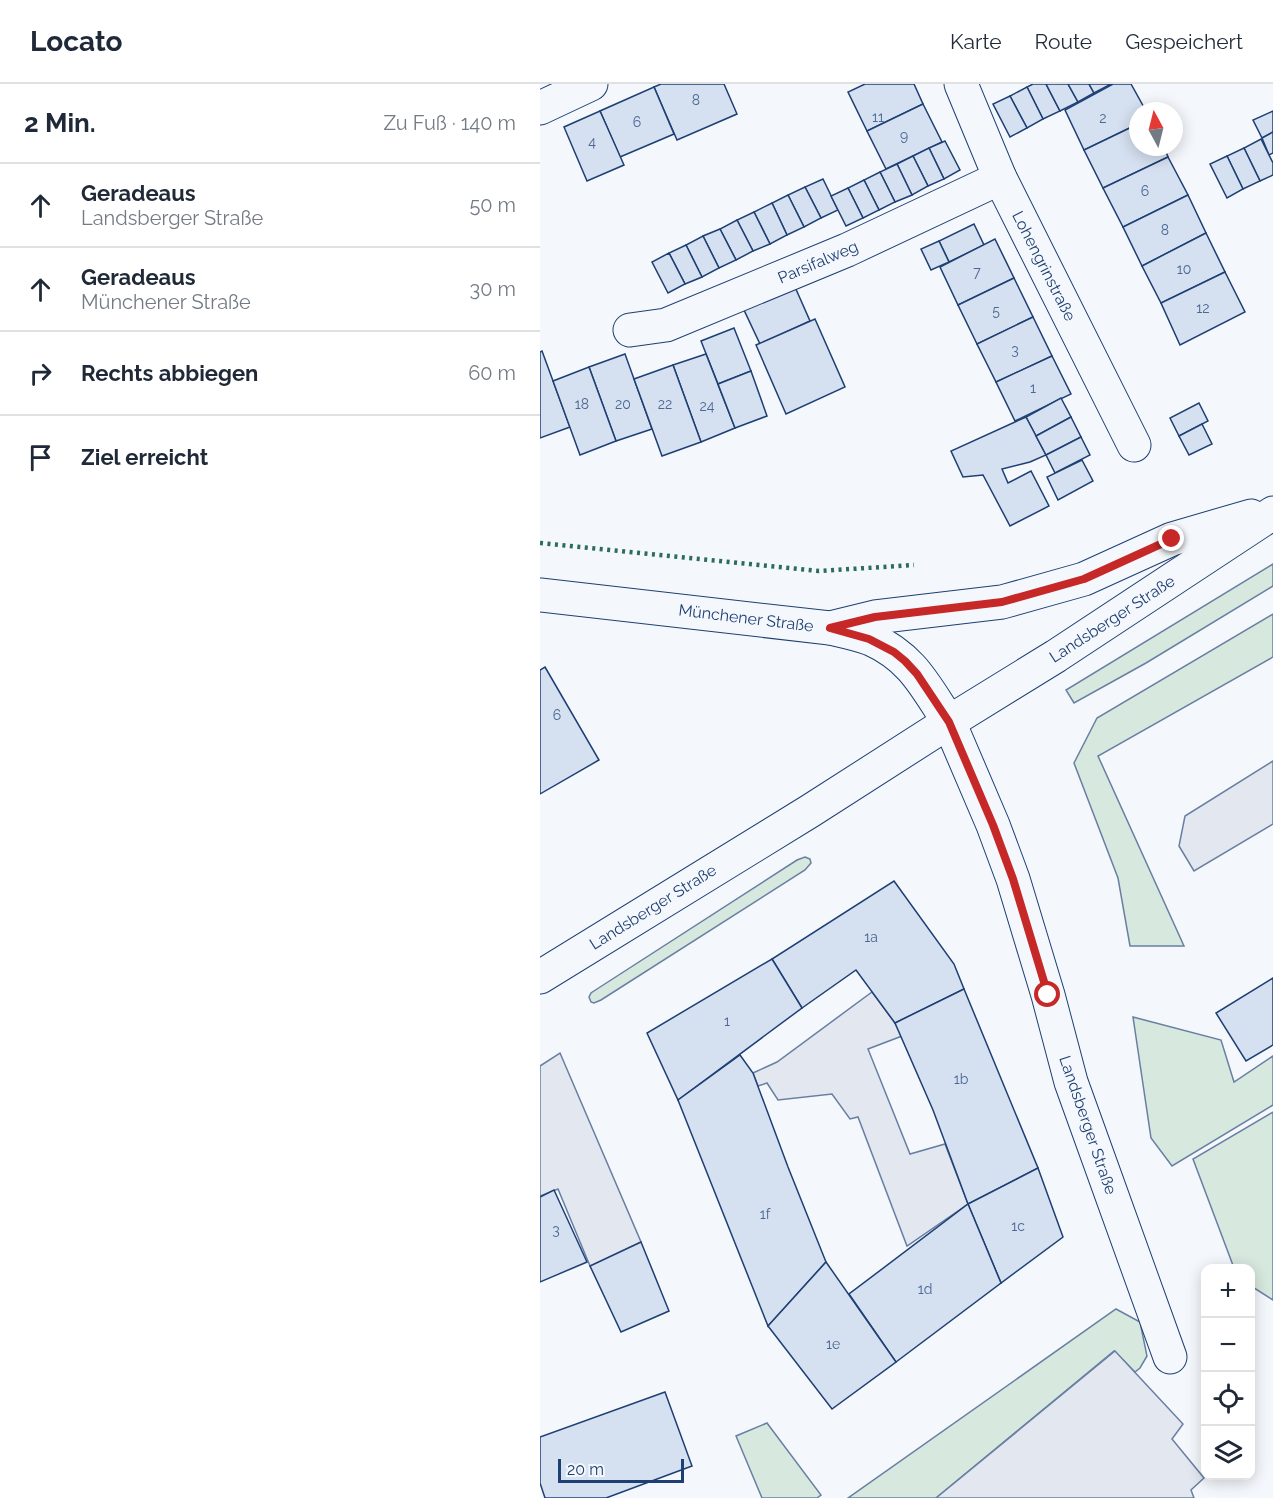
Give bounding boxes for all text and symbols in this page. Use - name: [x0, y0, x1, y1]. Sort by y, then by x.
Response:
- text: Locato: [30, 25, 122, 58]
- text: Karte: [950, 29, 1002, 54]
- text: Route: [1035, 29, 1092, 54]
- text: Gespeichert: [1125, 29, 1243, 54]
- house number: 8: [692, 92, 700, 108]
- north arrow: [1129, 102, 1183, 156]
- text: 2 Min.: [24, 108, 96, 138]
- house number: 11: [872, 109, 884, 125]
- house number: 2: [1099, 110, 1107, 126]
- text: Zu Fuß · 140 m: [384, 111, 516, 135]
- house number: 6: [633, 114, 641, 130]
- house number: 9: [900, 128, 908, 144]
- house number: 4: [588, 134, 596, 150]
- text: Geradeaus: [81, 180, 196, 206]
- house number: 6: [1141, 183, 1149, 199]
- icon: ahead: [24, 189, 57, 222]
- text: 50 m: [469, 193, 516, 217]
- text: Landsberger Straße: [81, 206, 263, 230]
- street label: Lohengrinstraße: [1008, 208, 1080, 324]
- house number: 8: [1161, 222, 1169, 238]
- street label: Parsifalweg: [775, 237, 861, 287]
- house number: 10: [1177, 261, 1191, 277]
- text: Geradeaus: [81, 264, 196, 290]
- house number: 7: [973, 264, 981, 280]
- icon: ahead: [24, 273, 57, 306]
- text: 30 m: [470, 277, 516, 301]
- text: Münchener Straße: [81, 290, 251, 314]
- house number: 12: [1196, 300, 1210, 316]
- house number: 5: [992, 303, 1000, 319]
- house number: 3: [1011, 342, 1019, 358]
- icon: right: [24, 357, 57, 390]
- text: Rechts abbiegen: [81, 360, 258, 386]
- text: 60 m: [468, 361, 516, 385]
- house number: 1: [1030, 380, 1036, 396]
- house number: 18: [575, 396, 589, 412]
- house number: 20: [615, 396, 631, 412]
- house number: 22: [658, 396, 672, 412]
- house number: 24: [700, 398, 715, 414]
- icon: arrive: [24, 441, 57, 474]
- text: Ziel erreicht: [81, 444, 208, 470]
- route end: [1158, 525, 1184, 551]
- street label: Landsberger Straße: [1046, 571, 1178, 667]
- street label: Münchener Straße: [677, 600, 815, 636]
- house number: 6: [553, 707, 561, 723]
- street label: Landsberger Straße: [586, 860, 720, 954]
- house number: 1a: [864, 929, 878, 945]
- route start: [1034, 981, 1060, 1007]
- house number: 1: [724, 1013, 730, 1029]
- street label: Landsberger Straße: [1055, 1053, 1121, 1197]
- house number: 1b: [954, 1071, 969, 1087]
- house number: 1f: [760, 1206, 772, 1222]
- house number: 1c: [1011, 1218, 1025, 1234]
- house number: 3: [552, 1222, 560, 1238]
- map controls: [1201, 1264, 1255, 1480]
- button: +: [1201, 1264, 1255, 1318]
- house number: 1d: [918, 1281, 932, 1297]
- button: −: [1201, 1318, 1255, 1372]
- house number: 1e: [826, 1336, 840, 1352]
- button: locate: [1201, 1372, 1255, 1426]
- button: layers: [1201, 1426, 1255, 1480]
- scale bar: [558, 1456, 684, 1484]
- text: 20 m: [567, 1460, 604, 1479]

